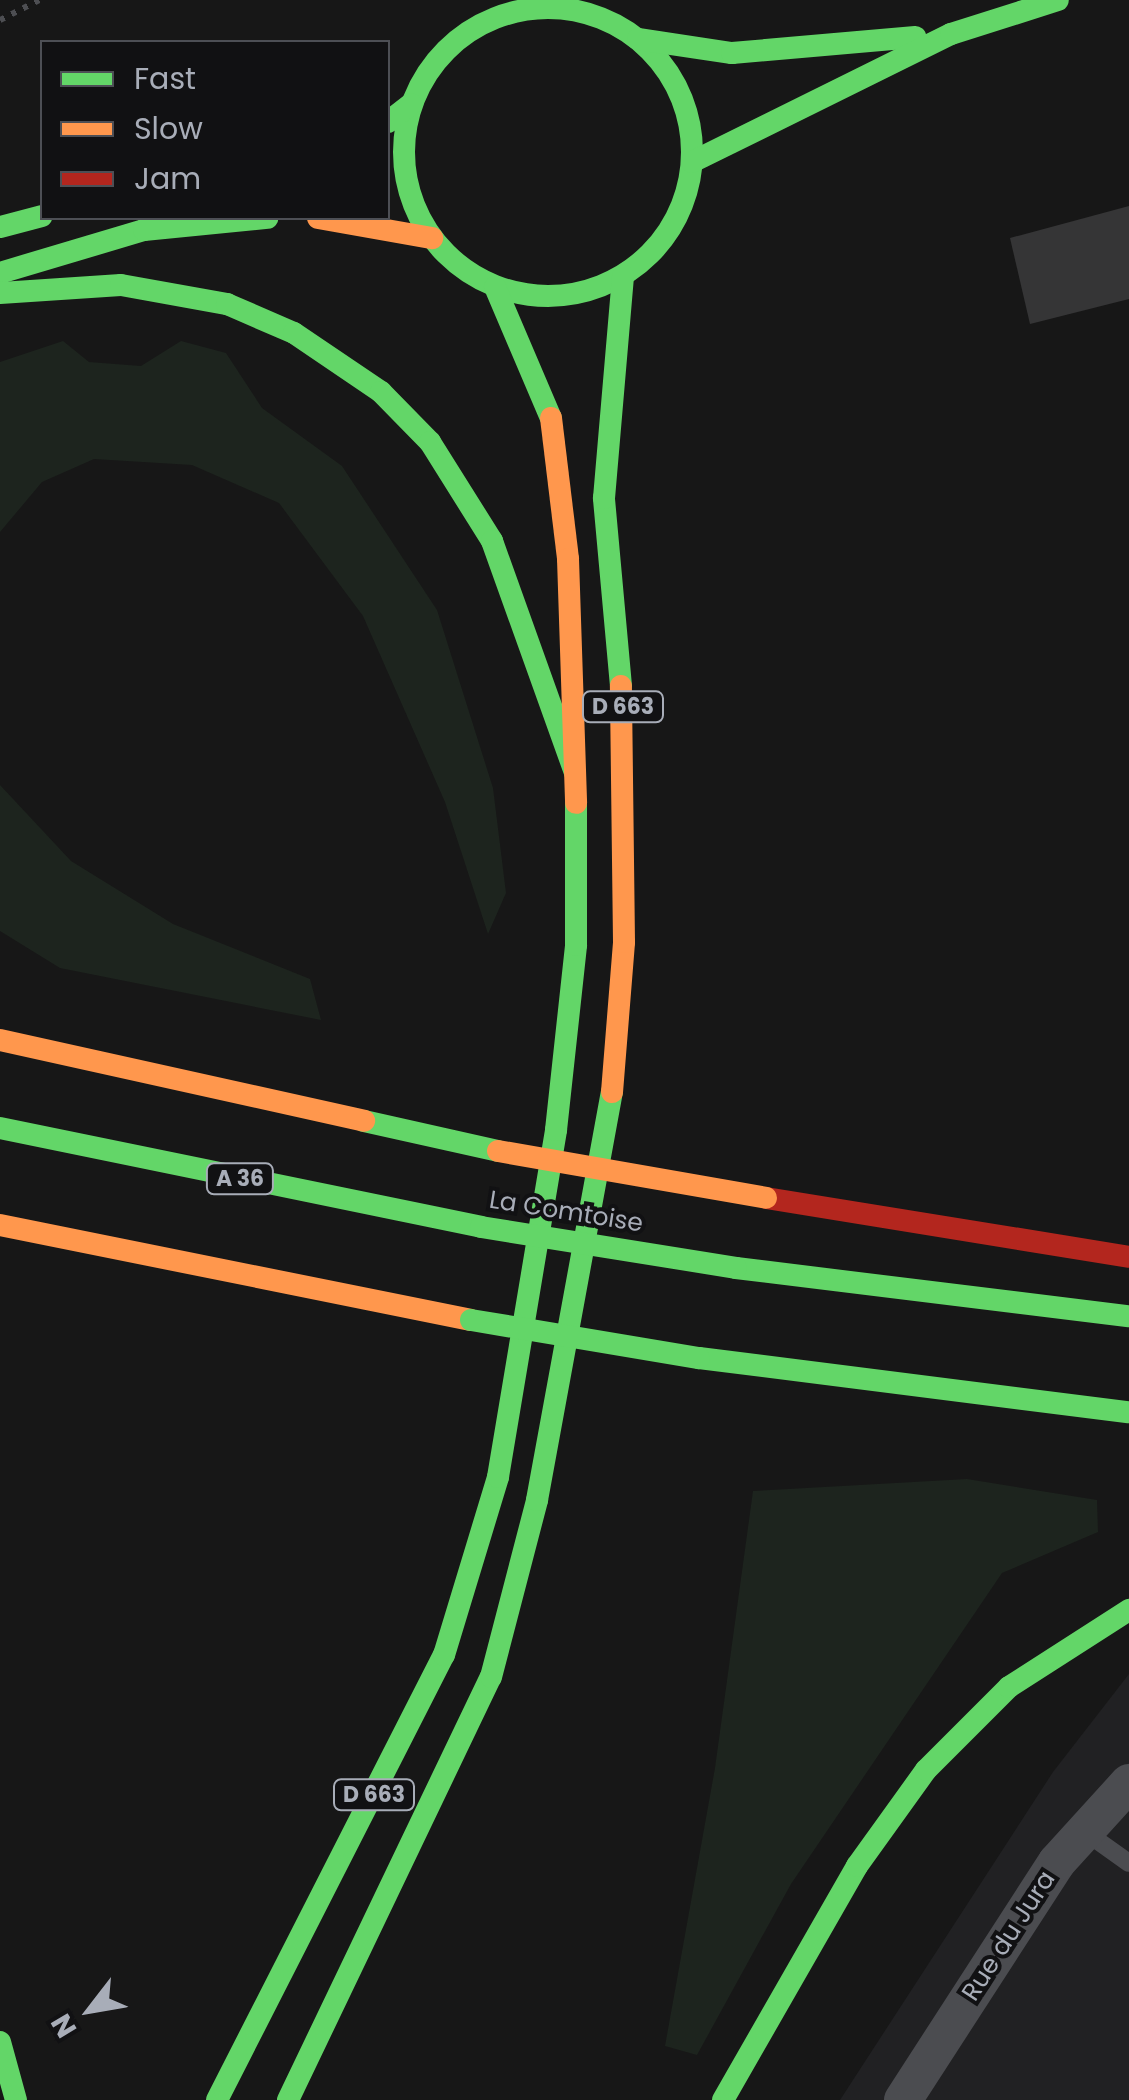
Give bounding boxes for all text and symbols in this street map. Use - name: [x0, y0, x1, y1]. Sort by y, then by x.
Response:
- legend: [40, 40, 390, 220]
- text: Fast: [134, 57, 196, 100]
- text: Slow: [134, 107, 203, 150]
- text: Jam: [134, 157, 201, 200]
- road number: D 663: [580, 690, 666, 724]
- road number: A 36: [205, 1162, 275, 1196]
- street label: La Comtoise: [487, 1185, 645, 1239]
- road number: D 663: [332, 1778, 416, 1812]
- street label: Rue du Jura: [956, 1866, 1062, 2006]
- north arrow: [40, 1960, 140, 2060]
- text: N: [42, 2007, 86, 2045]

